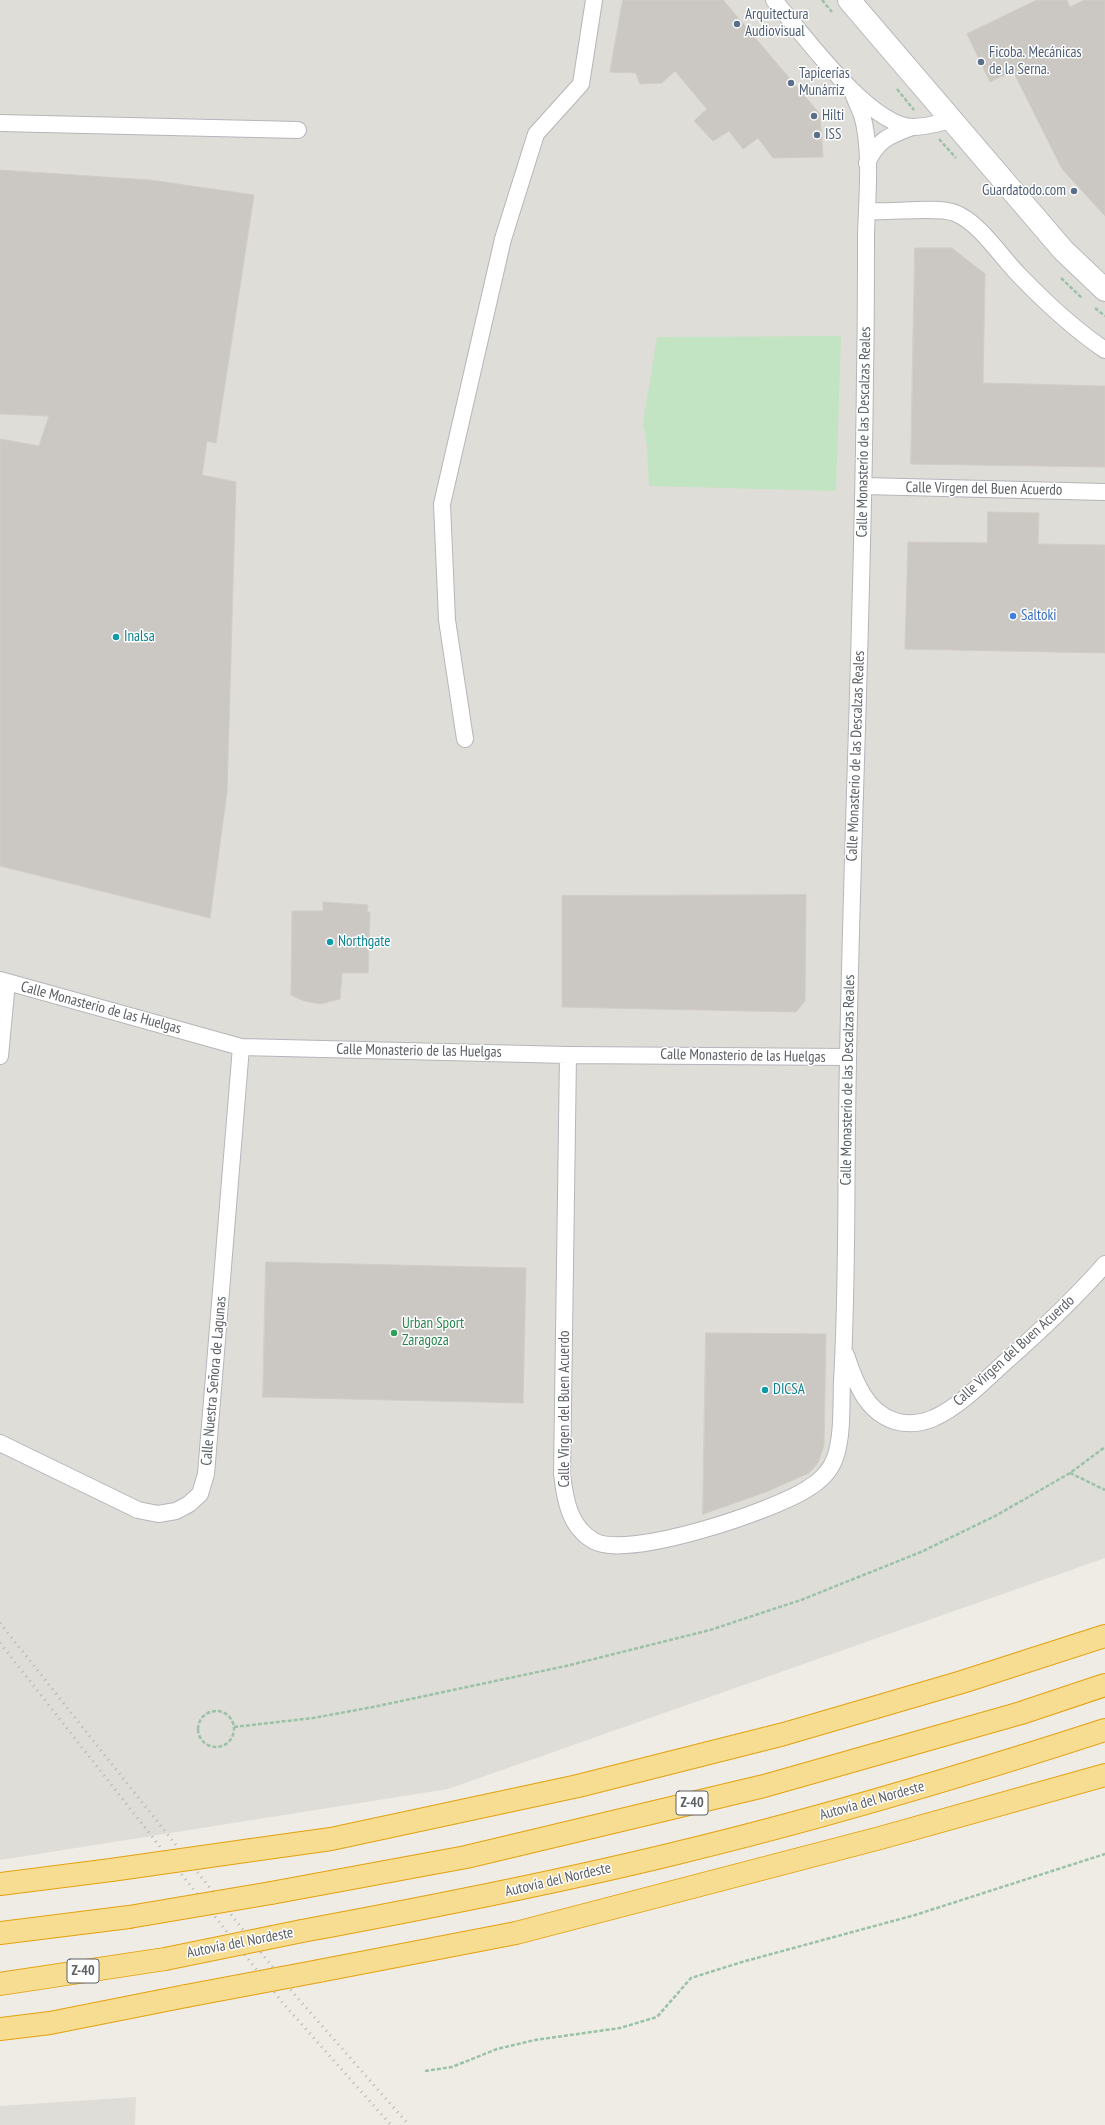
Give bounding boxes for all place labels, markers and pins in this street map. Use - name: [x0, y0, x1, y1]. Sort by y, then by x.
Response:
- place label: Arquitectura Audiovisual: [745, 6, 809, 41]
- marker: Arquitectura Audiovisual: [732, 19, 742, 29]
- place label: Ficoba. Mecánicas de la Serna.: [989, 44, 1082, 79]
- marker: Ficoba. Mecánicas de la Serna.: [976, 57, 986, 67]
- place label: Tapicerías Munárriz: [799, 65, 850, 100]
- marker: Tapicerías Munárriz: [786, 78, 796, 88]
- place label: Hilti: [822, 107, 844, 125]
- marker: Hilti: [809, 111, 819, 121]
- place label: ISS: [825, 126, 841, 144]
- marker: ISS: [812, 130, 822, 140]
- place label: Guardatodo.com: [982, 182, 1066, 200]
- marker: Guardatodo.com: [1069, 186, 1079, 196]
- place label: Saltoki: [1021, 607, 1056, 625]
- marker: Saltoki: [1008, 611, 1018, 621]
- place label: Inalsa: [124, 628, 155, 646]
- marker: Inalsa: [111, 632, 121, 642]
- place label: Northgate: [338, 933, 390, 951]
- marker: Northgate: [325, 937, 335, 947]
- place label: Urban Sport Zaragoza: [402, 1315, 464, 1350]
- marker: Urban Sport Zaragoza: [389, 1328, 399, 1338]
- place label: DICSA: [773, 1381, 805, 1399]
- marker: DICSA: [760, 1385, 770, 1395]

